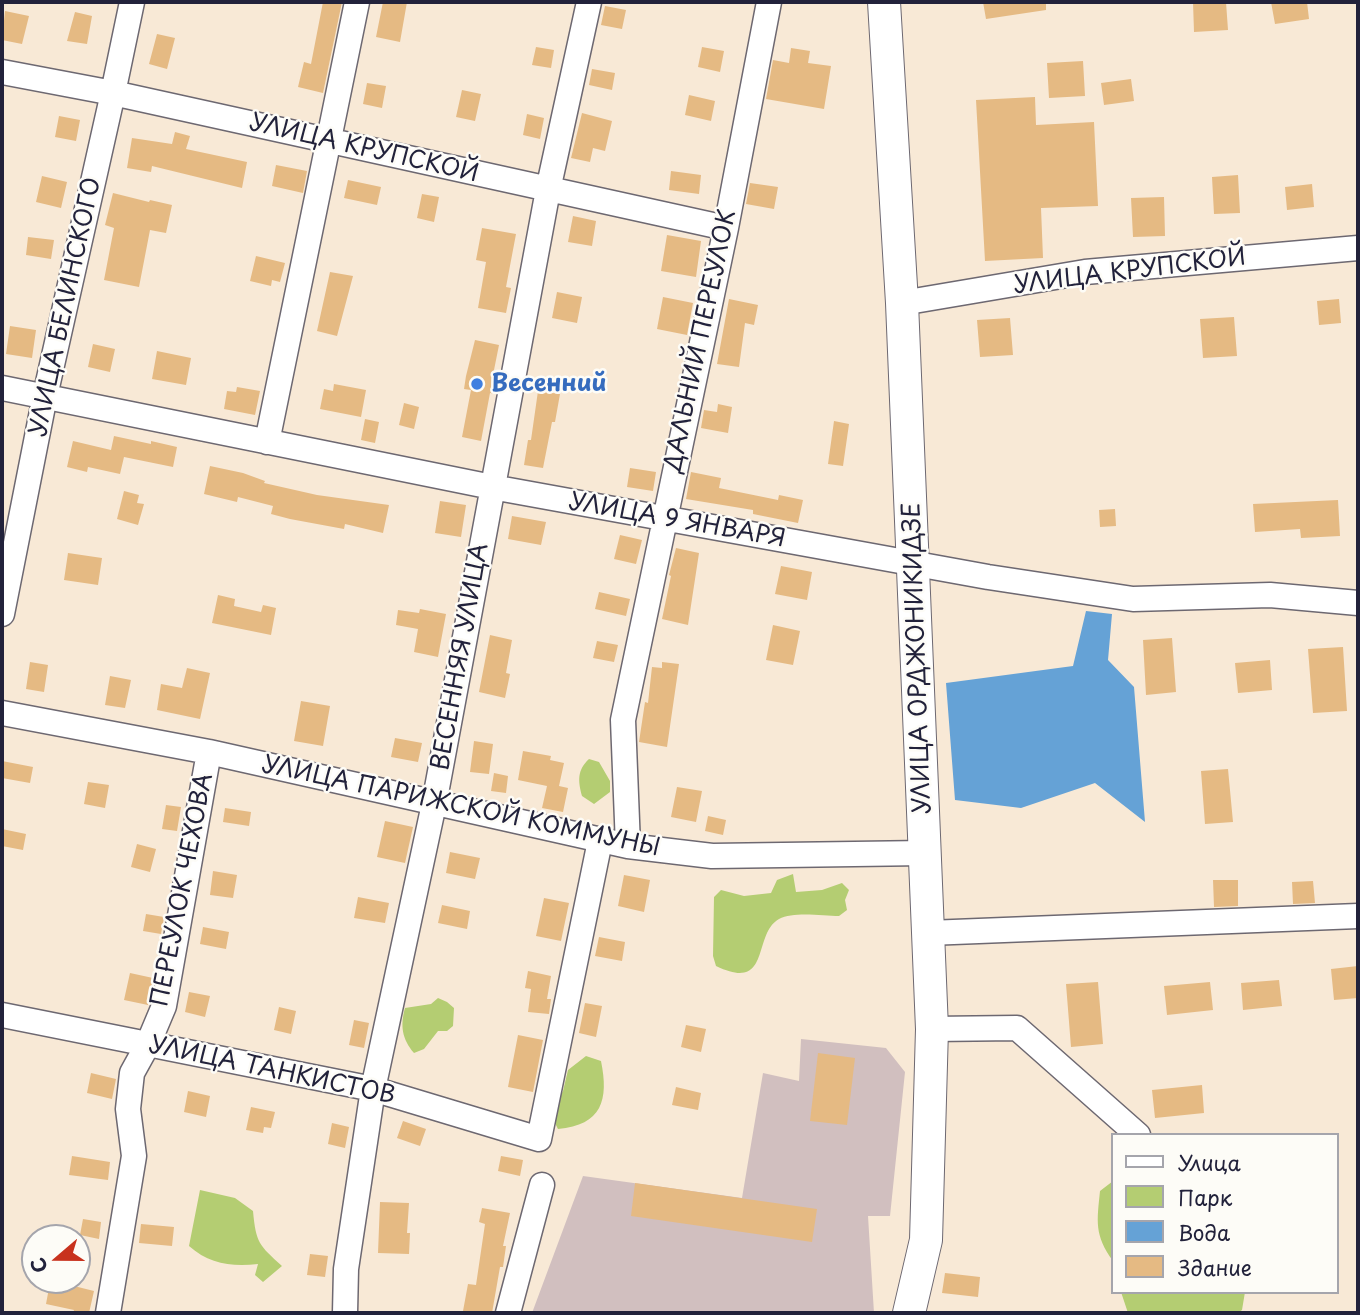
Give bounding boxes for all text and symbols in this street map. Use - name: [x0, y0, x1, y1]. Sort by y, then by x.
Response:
- street label: УЛИЦА КРУПСКОЙ: [247, 109, 481, 189]
- street label: УЛИЦА БЕЛИНСКОГО: [24, 175, 108, 439]
- street label: ДАЛЬНИЙ ПЕРЕУЛОК: [659, 207, 743, 475]
- street label: УЛИЦА КРУПСКОЙ: [1012, 243, 1248, 301]
- place label: Весенний: [491, 370, 607, 398]
- marker: Весенний: [469, 376, 485, 392]
- street label: УЛИЦА 9 ЯНВАРЯ: [567, 488, 787, 554]
- street label: УЛИЦА ОРДЖОНИКИДЗЕ: [898, 502, 938, 814]
- street label: ВЕСЕННЯЯ УЛИЦА: [427, 541, 495, 773]
- street label: УЛИЦА ПАРИЖСКОЙ КОММУНЫ: [259, 751, 663, 863]
- street label: ПЕРЕУЛОК ЧЕХОВА: [146, 771, 220, 1009]
- street label: УЛИЦА ТАНКИСТОВ: [146, 1031, 398, 1111]
- legend: [1112, 1133, 1339, 1294]
- text: Улица: [1178, 1146, 1241, 1178]
- text: Парк: [1178, 1181, 1232, 1213]
- text: Вода: [1178, 1216, 1230, 1248]
- north arrow: [21, 1224, 91, 1294]
- text: Здание: [1178, 1251, 1252, 1283]
- text: С: [23, 1254, 54, 1277]

